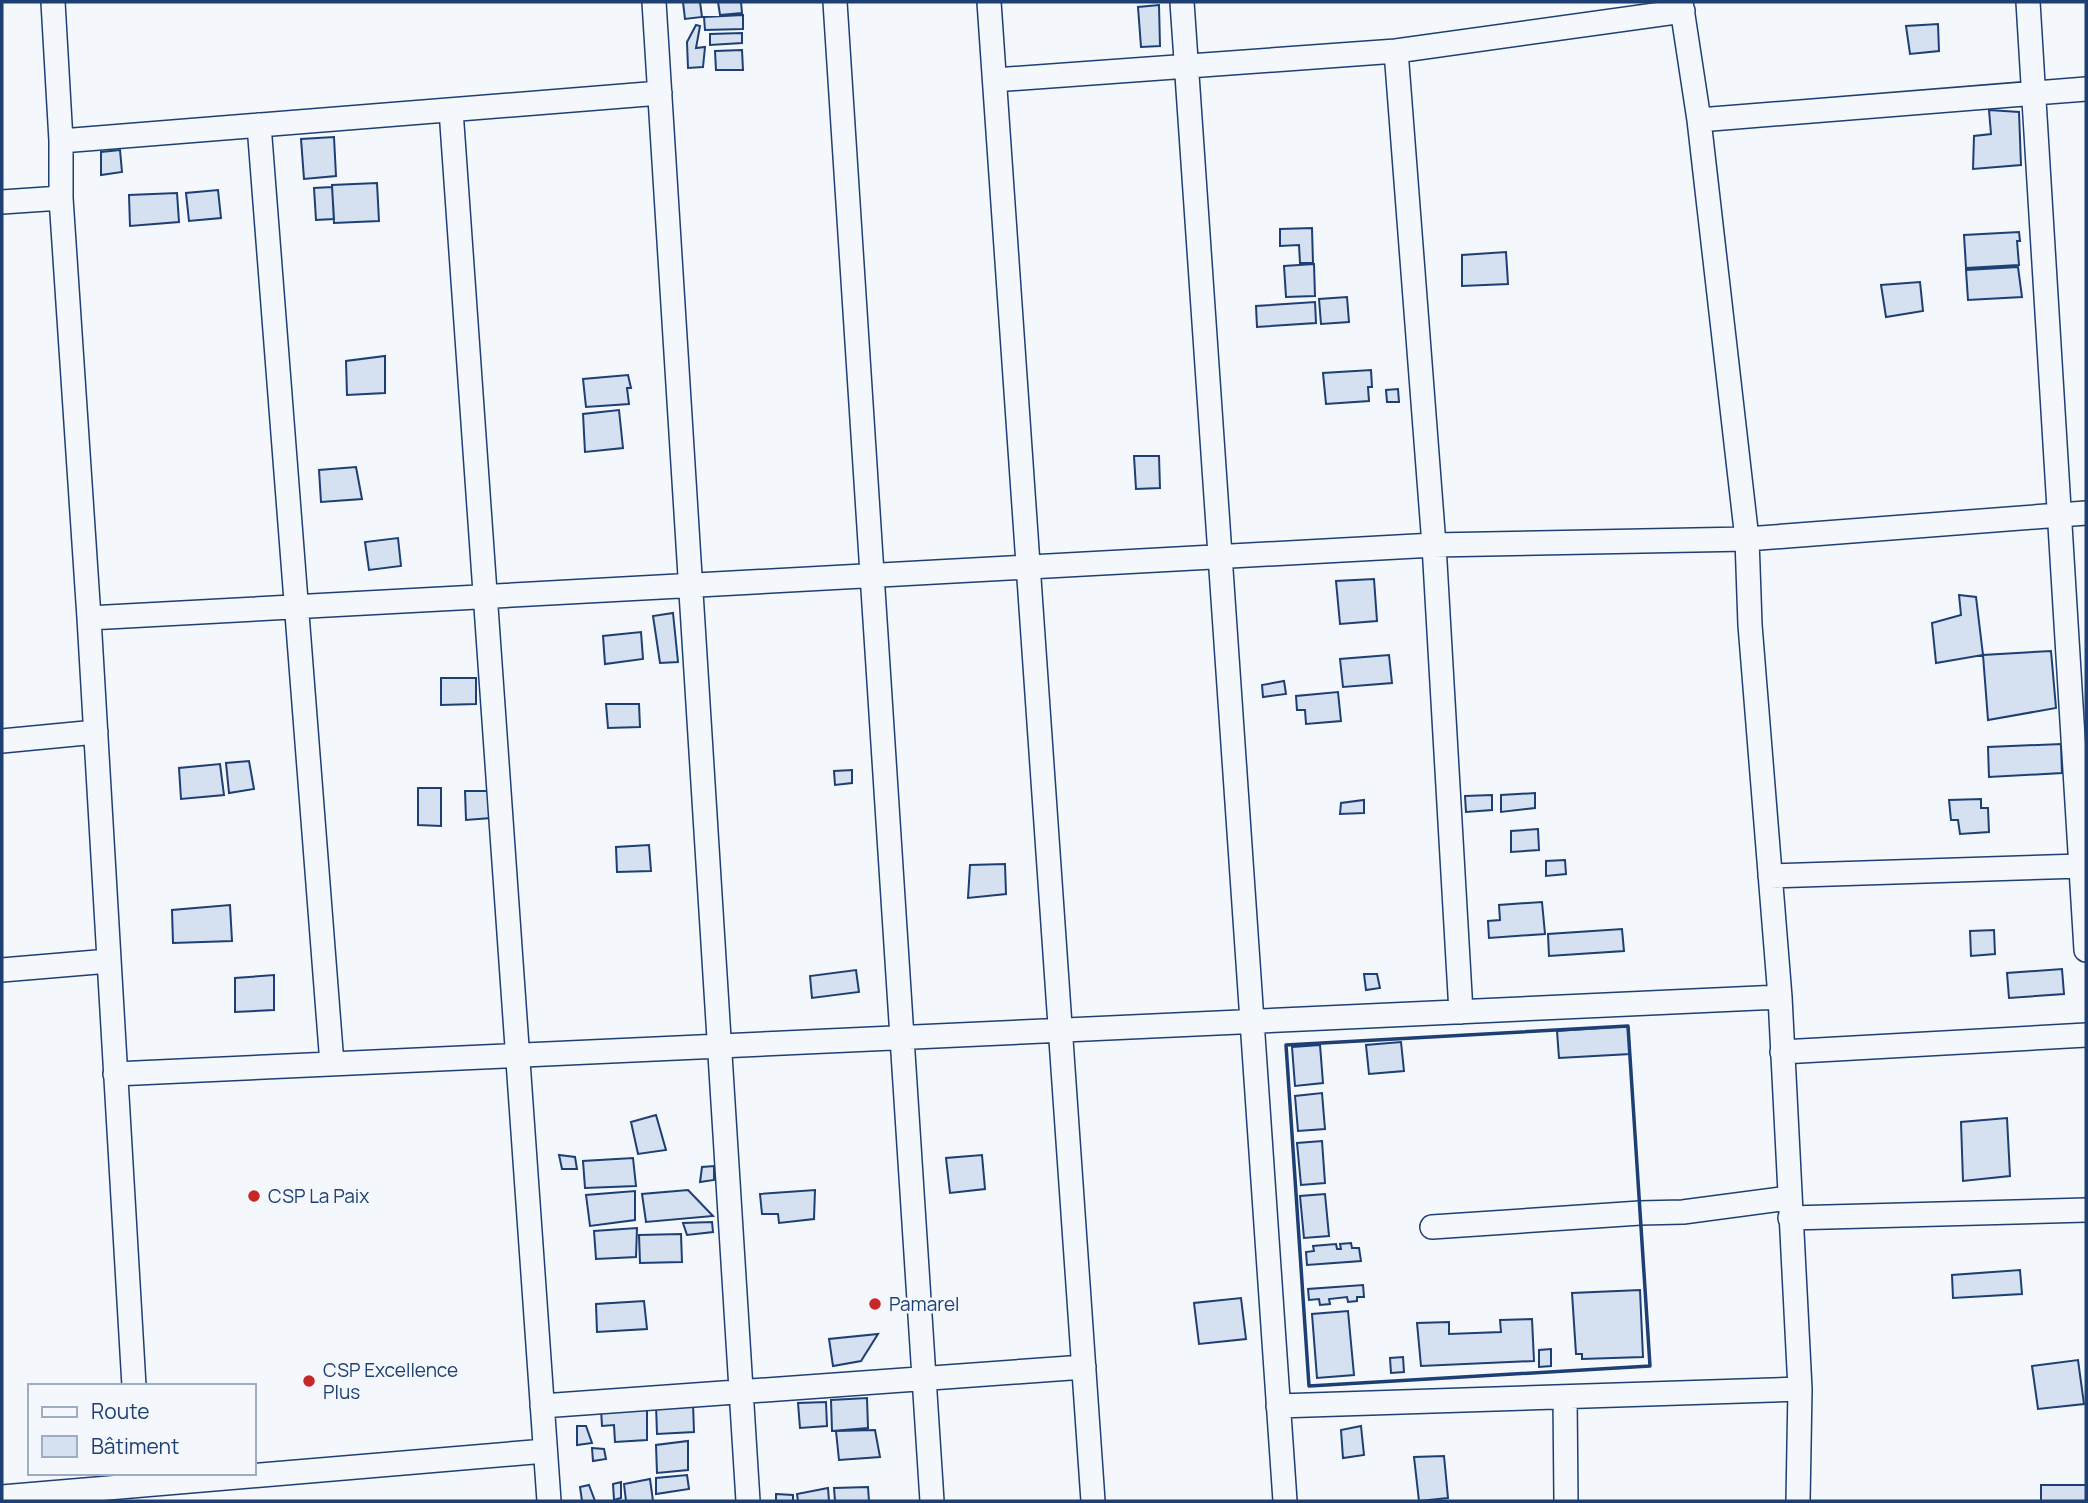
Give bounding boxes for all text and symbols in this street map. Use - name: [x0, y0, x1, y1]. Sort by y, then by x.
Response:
- place label: CSP La Paix: [268, 1183, 369, 1209]
- marker: CSP La Paix: [246, 1188, 262, 1204]
- place label: Pamarel: [889, 1291, 959, 1317]
- marker: Pamarel: [867, 1296, 883, 1312]
- place label: CSP Excellence Plus: [323, 1357, 458, 1405]
- marker: CSP Excellence Plus: [301, 1373, 317, 1389]
- legend: [28, 1384, 256, 1475]
- text: Route: [91, 1397, 149, 1425]
- text: Bâtiment: [91, 1432, 179, 1460]

